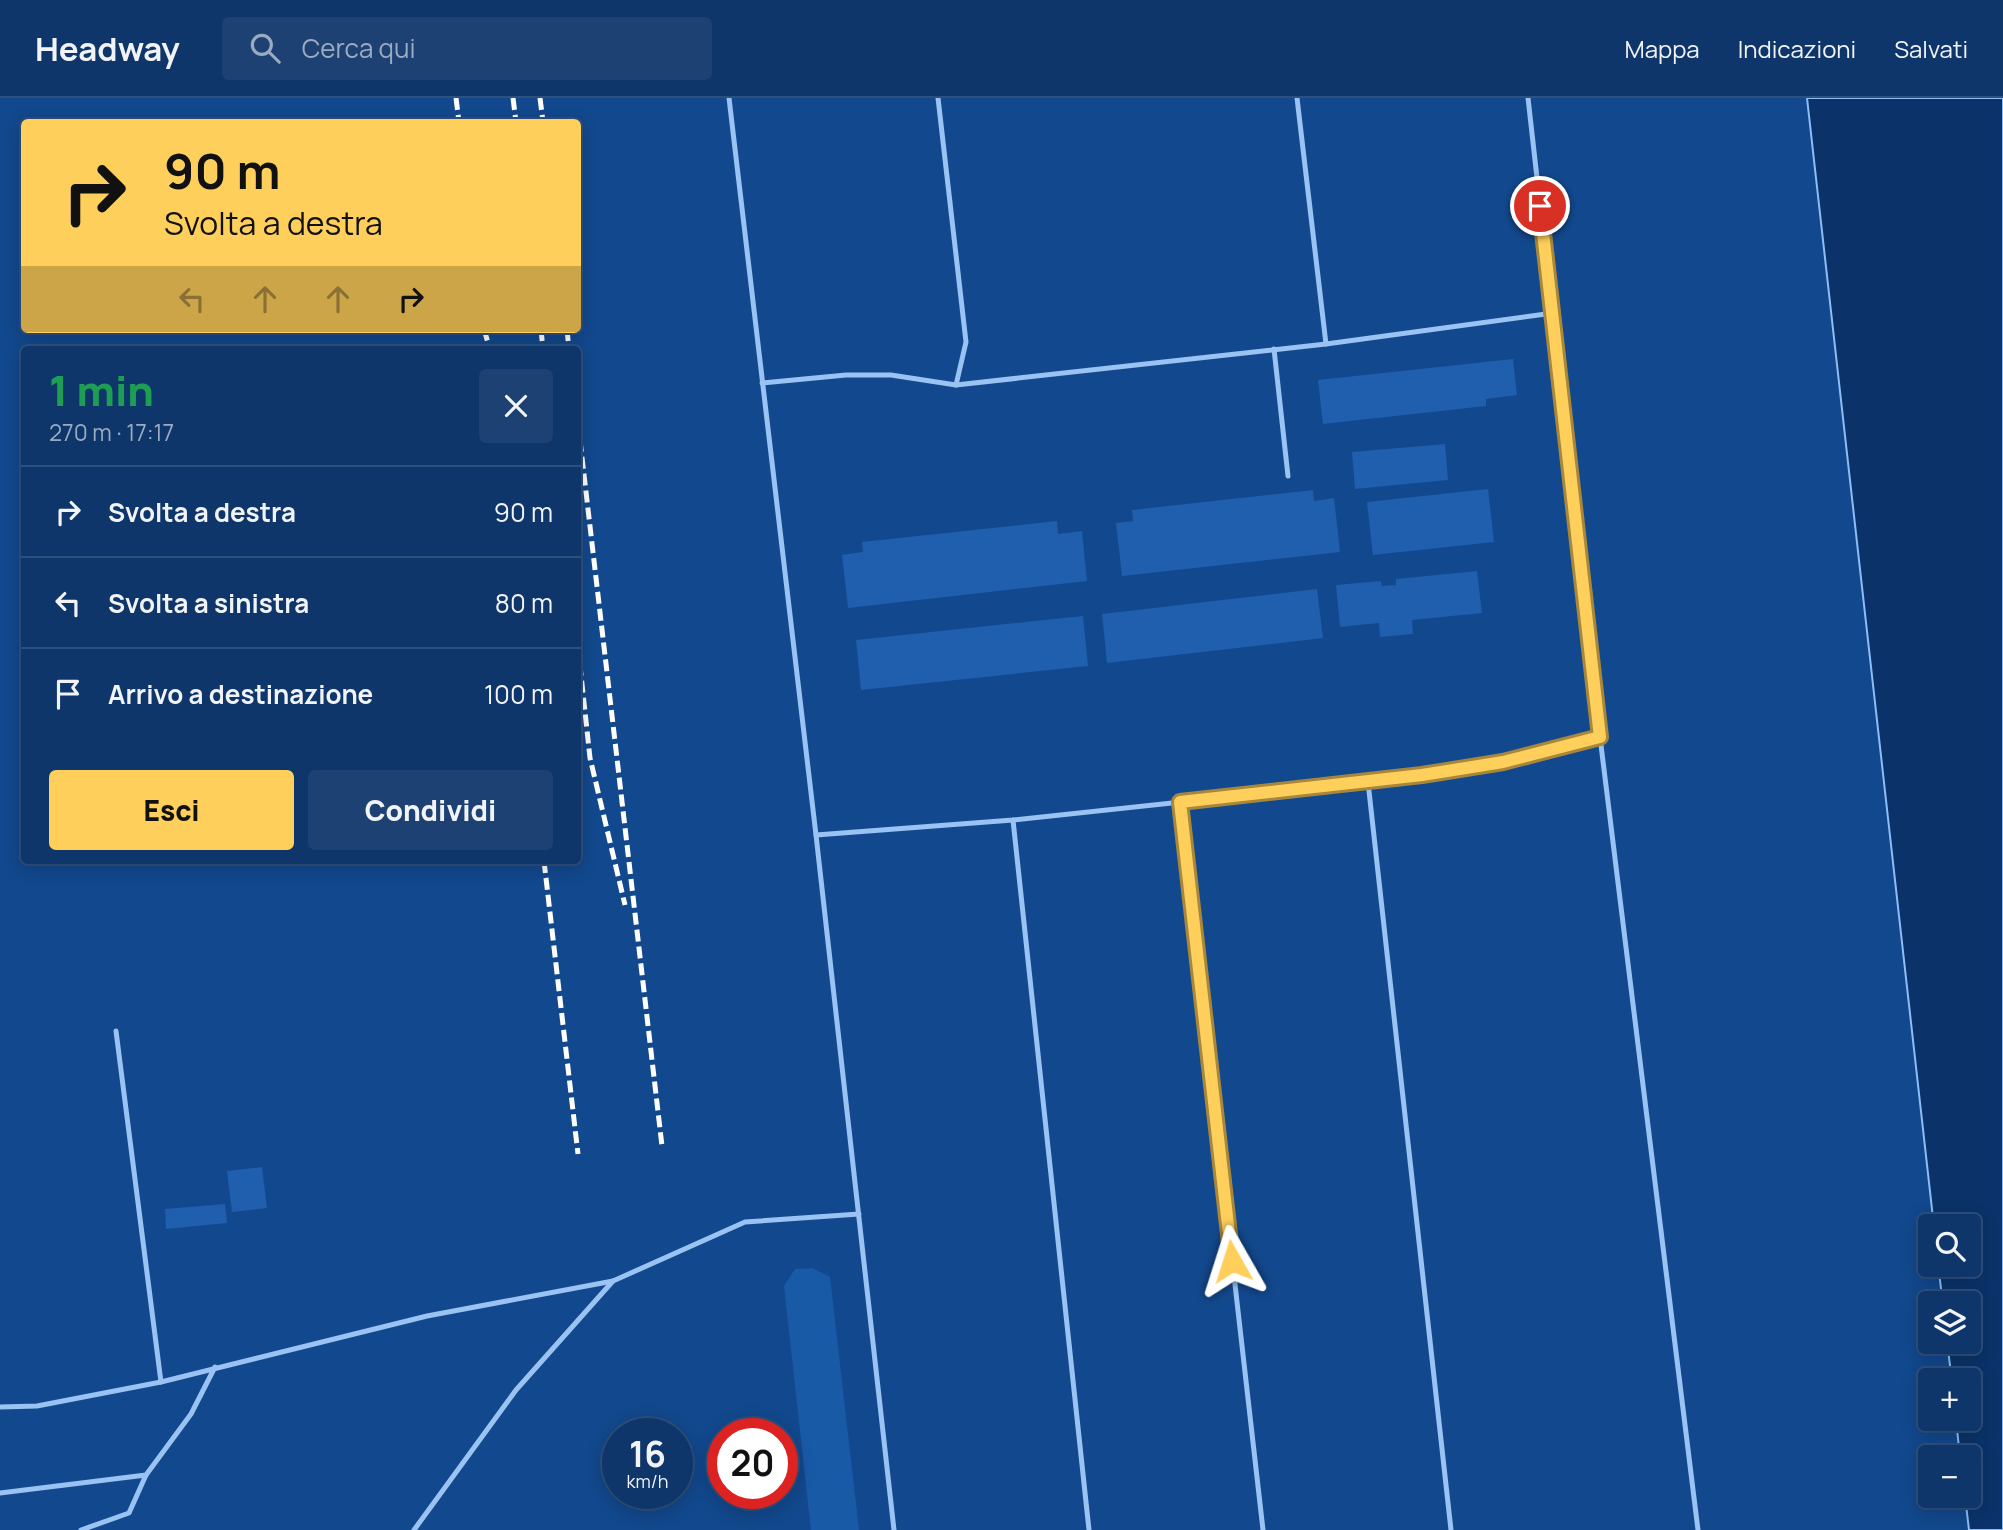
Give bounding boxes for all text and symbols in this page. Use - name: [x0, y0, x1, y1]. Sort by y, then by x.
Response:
- search box: [222, 17, 712, 80]
- text: Headway: [35, 26, 180, 71]
- icon: search: [246, 29, 284, 67]
- text: Cerca qui: [302, 30, 415, 66]
- text: Mappa: [1624, 32, 1700, 65]
- text: Indicazioni: [1738, 32, 1856, 65]
- text: Salvati: [1894, 32, 1968, 65]
- text: 90 m: [164, 137, 281, 204]
- icon: right: [49, 147, 140, 238]
- pin: [1510, 176, 1570, 236]
- icon: arrive: [1521, 187, 1559, 225]
- text: Svolta a destra: [164, 201, 383, 245]
- icon: left: [173, 280, 211, 318]
- icon: ahead: [246, 280, 284, 318]
- icon: ahead: [319, 280, 357, 318]
- icon: right: [392, 280, 430, 318]
- text: 1 min: [49, 361, 154, 419]
- button: close: [479, 369, 553, 443]
- text: 270 m · 17:17: [49, 416, 174, 448]
- icon: right: [49, 493, 87, 531]
- text: Svolta a destra: [108, 494, 296, 530]
- text: 90 m: [494, 494, 553, 530]
- icon: left: [49, 584, 87, 622]
- text: Svolta a sinistra: [108, 585, 309, 621]
- text: 80 m: [495, 585, 553, 621]
- icon: arrive: [49, 675, 87, 713]
- text: Arrivo a destinazione: [108, 676, 373, 712]
- text: 100 m: [484, 676, 553, 712]
- button: Esci: [49, 770, 294, 850]
- button: Condividi: [308, 770, 553, 850]
- map controls: [1918, 1214, 1981, 1508]
- button: search: [1918, 1214, 1981, 1277]
- position arrow: [1195, 1224, 1269, 1298]
- button: layers: [1918, 1291, 1981, 1354]
- button: +: [1918, 1368, 1981, 1431]
- speed limit sign: 20: [707, 1418, 798, 1509]
- text: 16: [629, 1430, 666, 1478]
- button: −: [1918, 1445, 1981, 1508]
- text: km/h: [627, 1469, 668, 1493]

